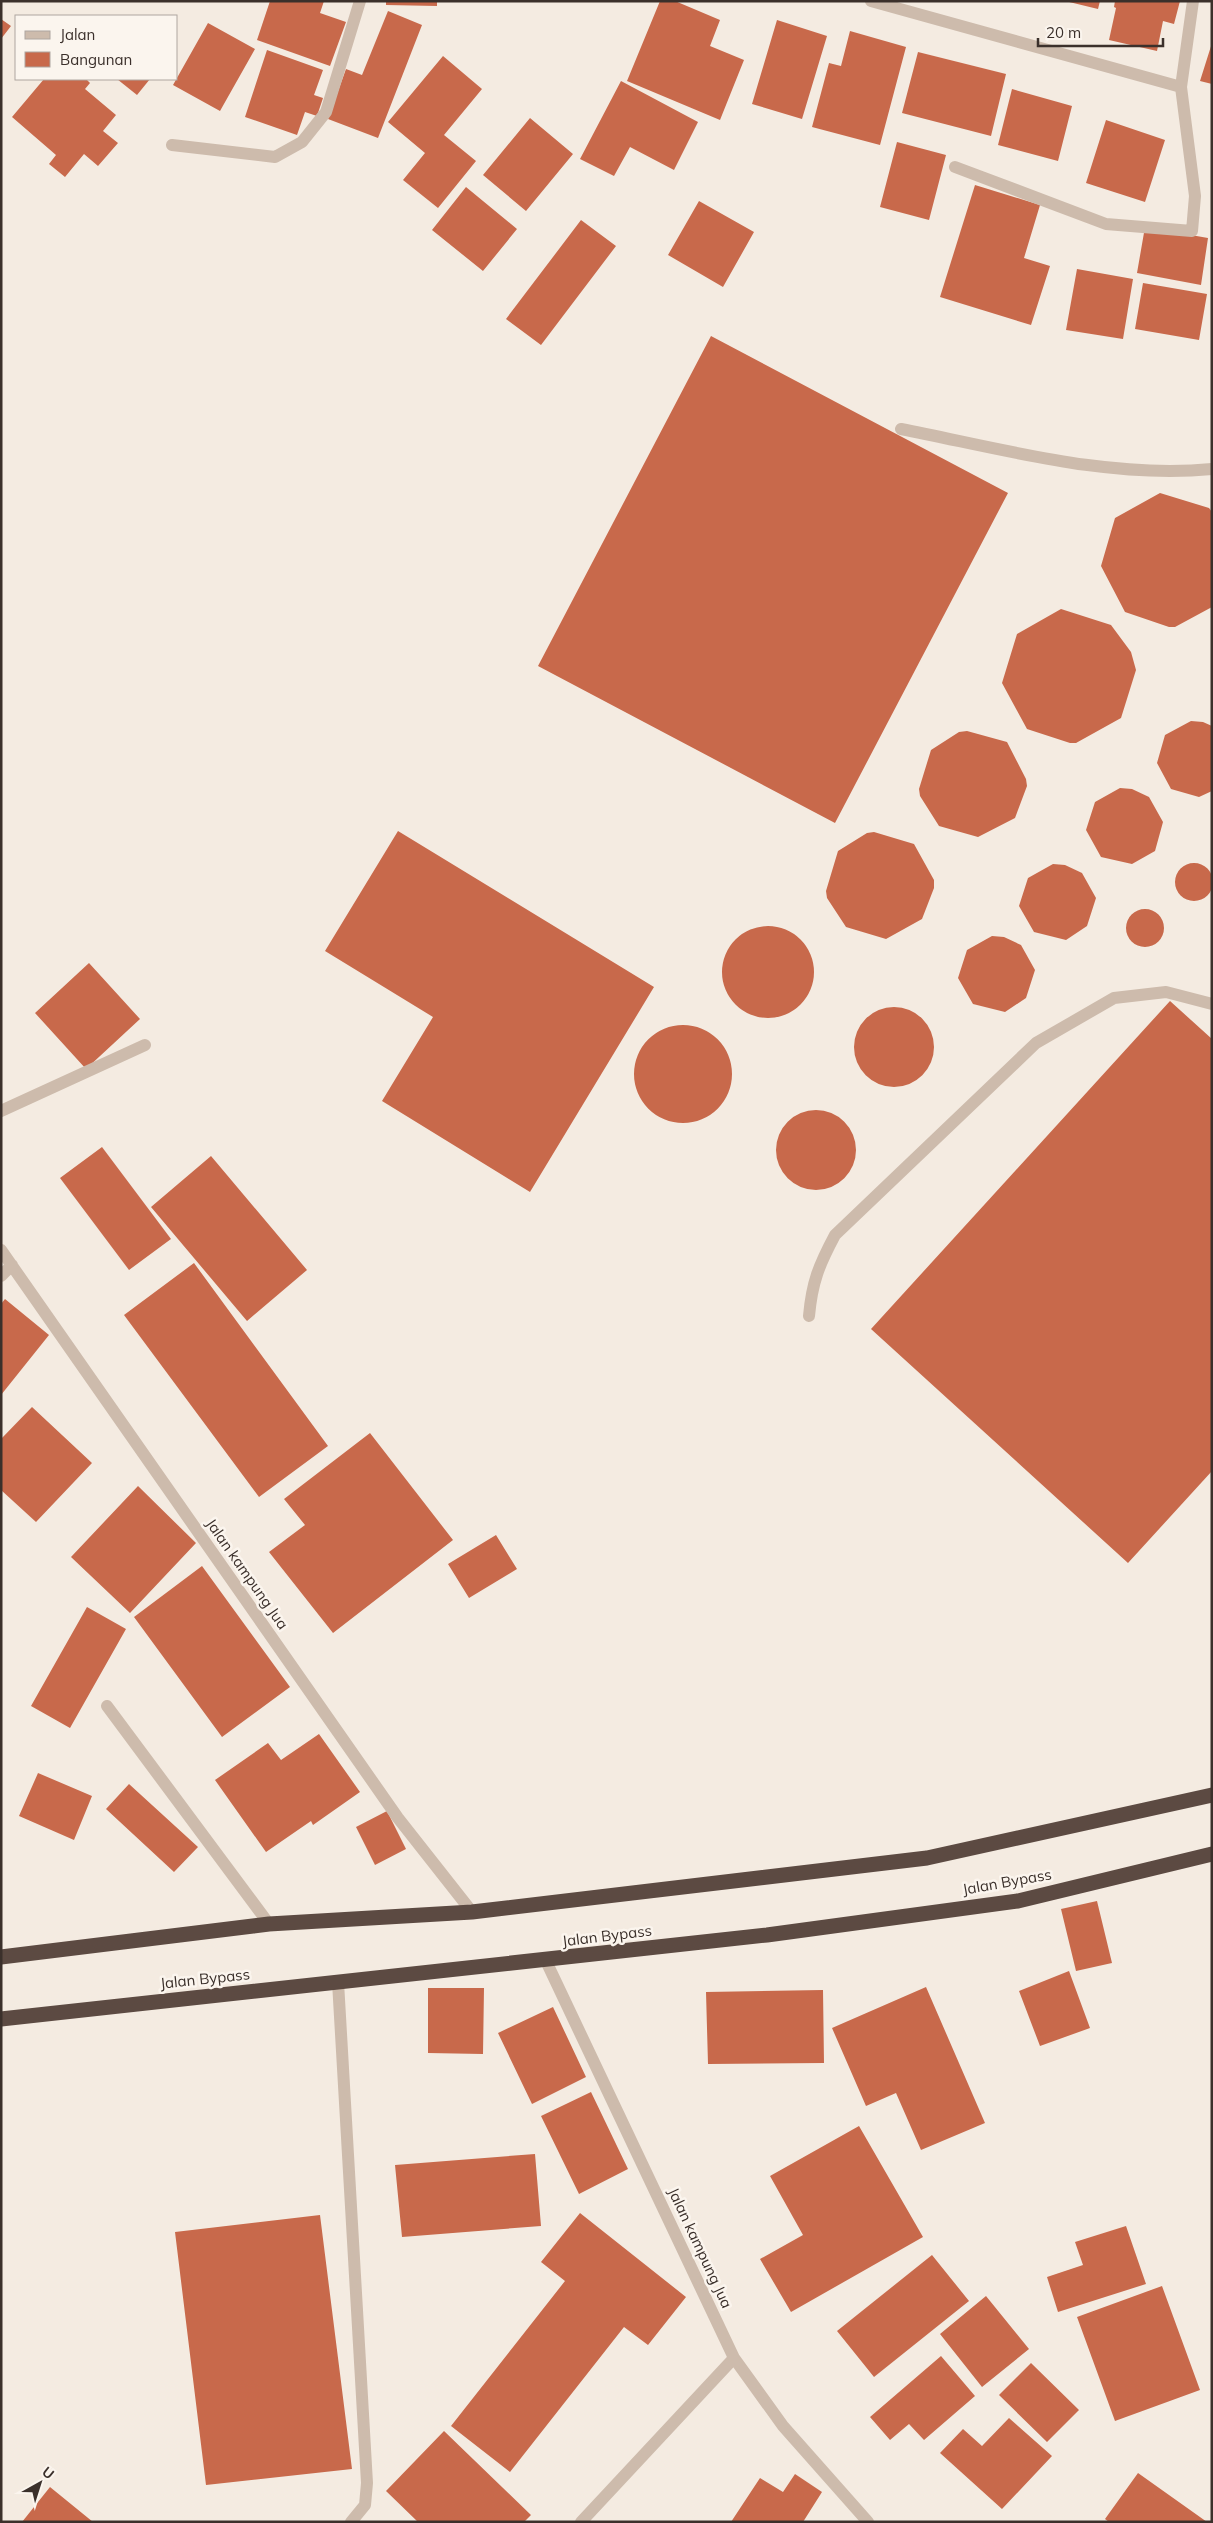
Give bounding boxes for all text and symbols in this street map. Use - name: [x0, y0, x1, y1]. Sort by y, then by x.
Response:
- legend: [15, 15, 178, 80]
- scale bar: [1038, 15, 1163, 47]
- text: 20 m: [1046, 23, 1081, 42]
- text: Jalan: [60, 25, 95, 44]
- text: Bangunan: [60, 50, 132, 69]
- street label: Jalan kampung Jua: [202, 1515, 293, 1633]
- street label: Jalan Bypass: [961, 1864, 1053, 1899]
- street label: Jalan Bypass: [561, 1921, 653, 1950]
- street label: Jalan Bypass: [159, 1964, 251, 1993]
- street label: Jalan kampung Jua: [664, 2184, 737, 2311]
- north arrow: [15, 2458, 65, 2508]
- text: U: [38, 2463, 58, 2483]

